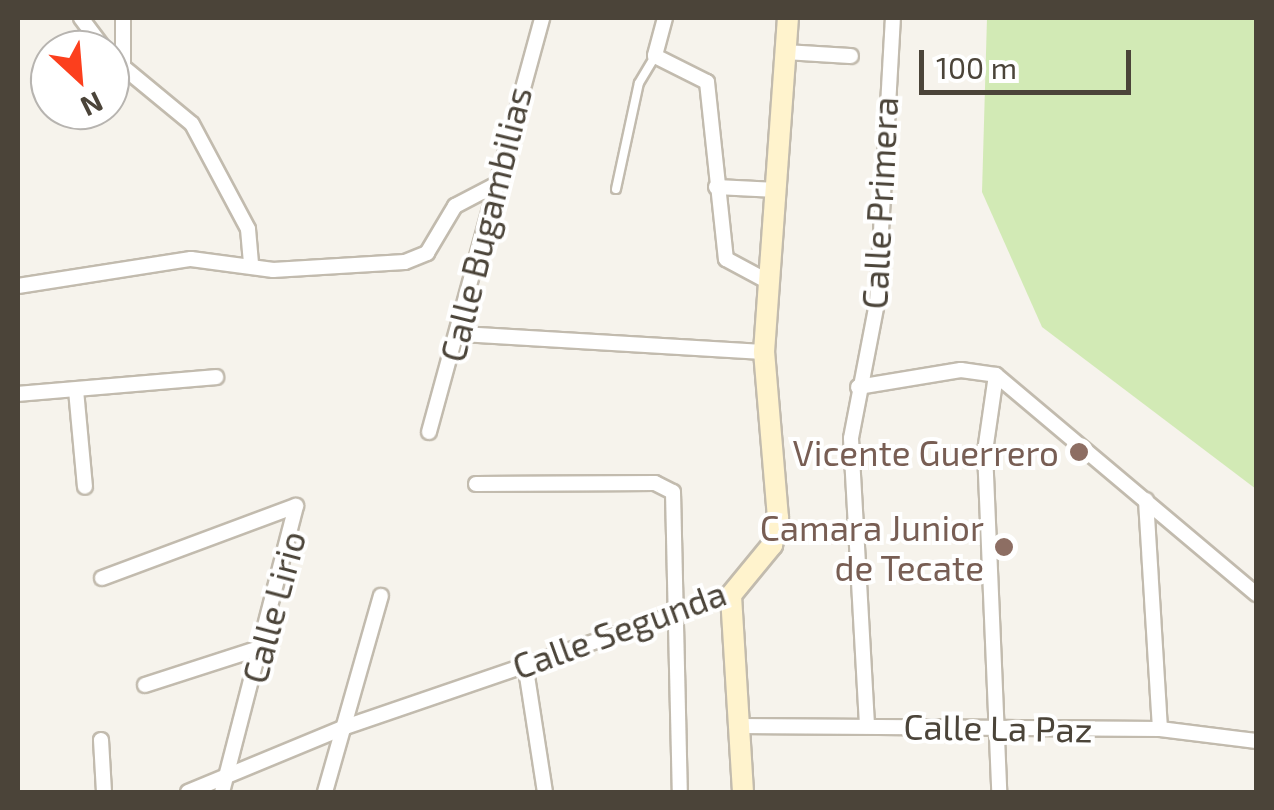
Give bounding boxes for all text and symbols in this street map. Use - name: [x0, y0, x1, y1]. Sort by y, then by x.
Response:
- north arrow: [30, 30, 130, 130]
- scale bar: [924, 30, 1136, 92]
- text: 100 m: [936, 49, 1017, 85]
- street label: Calle Bugambilias: [430, 82, 540, 366]
- text: N: [76, 85, 109, 125]
- street label: Calle Primera: [852, 96, 906, 310]
- place label: Vicente Guerrero: [793, 431, 1059, 473]
- marker: Vicente Guerrero: [1068, 441, 1090, 463]
- place label: Camara Junior de Tecate: [759, 506, 984, 588]
- street label: Calle Lirio: [233, 526, 313, 688]
- marker: Camara Junior de Tecate: [993, 536, 1015, 558]
- street label: Calle Segunda: [507, 571, 731, 687]
- street label: Calle La Paz: [903, 704, 1093, 750]

